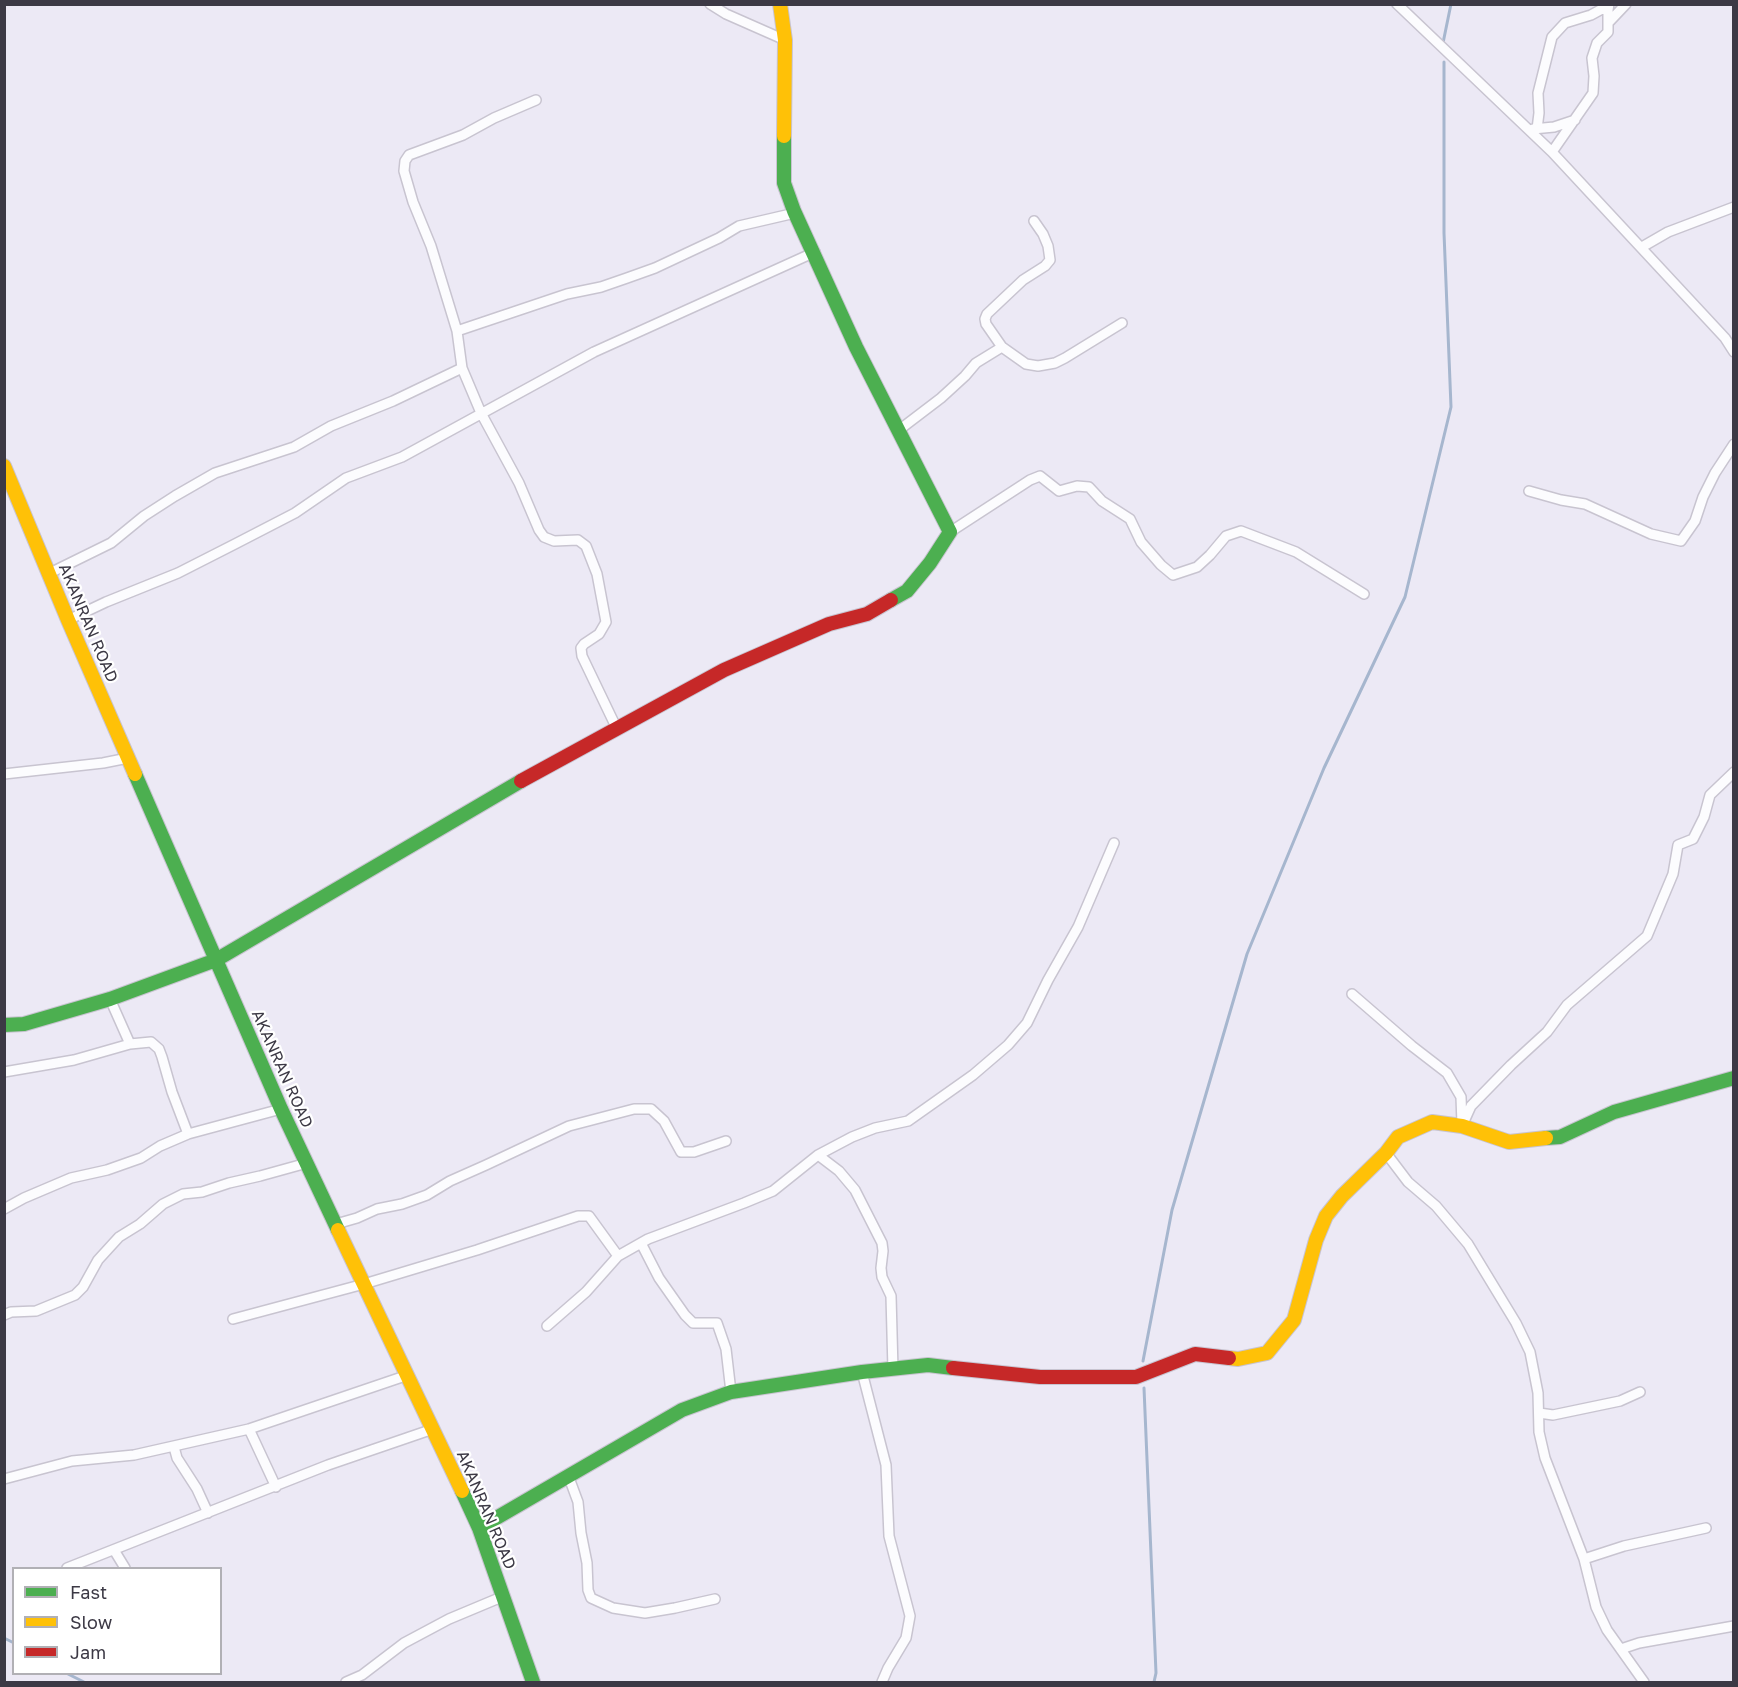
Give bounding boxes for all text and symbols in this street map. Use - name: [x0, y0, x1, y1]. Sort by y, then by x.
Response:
- street label: AKANRAN ROAD: [54, 561, 122, 685]
- street label: AKANRAN ROAD: [247, 1007, 317, 1131]
- street label: AKANRAN ROAD: [452, 1448, 520, 1572]
- legend: [12, 1567, 222, 1675]
- text: Fast: [70, 1581, 107, 1603]
- text: Slow: [70, 1611, 112, 1633]
- text: Jam: [70, 1641, 106, 1663]

